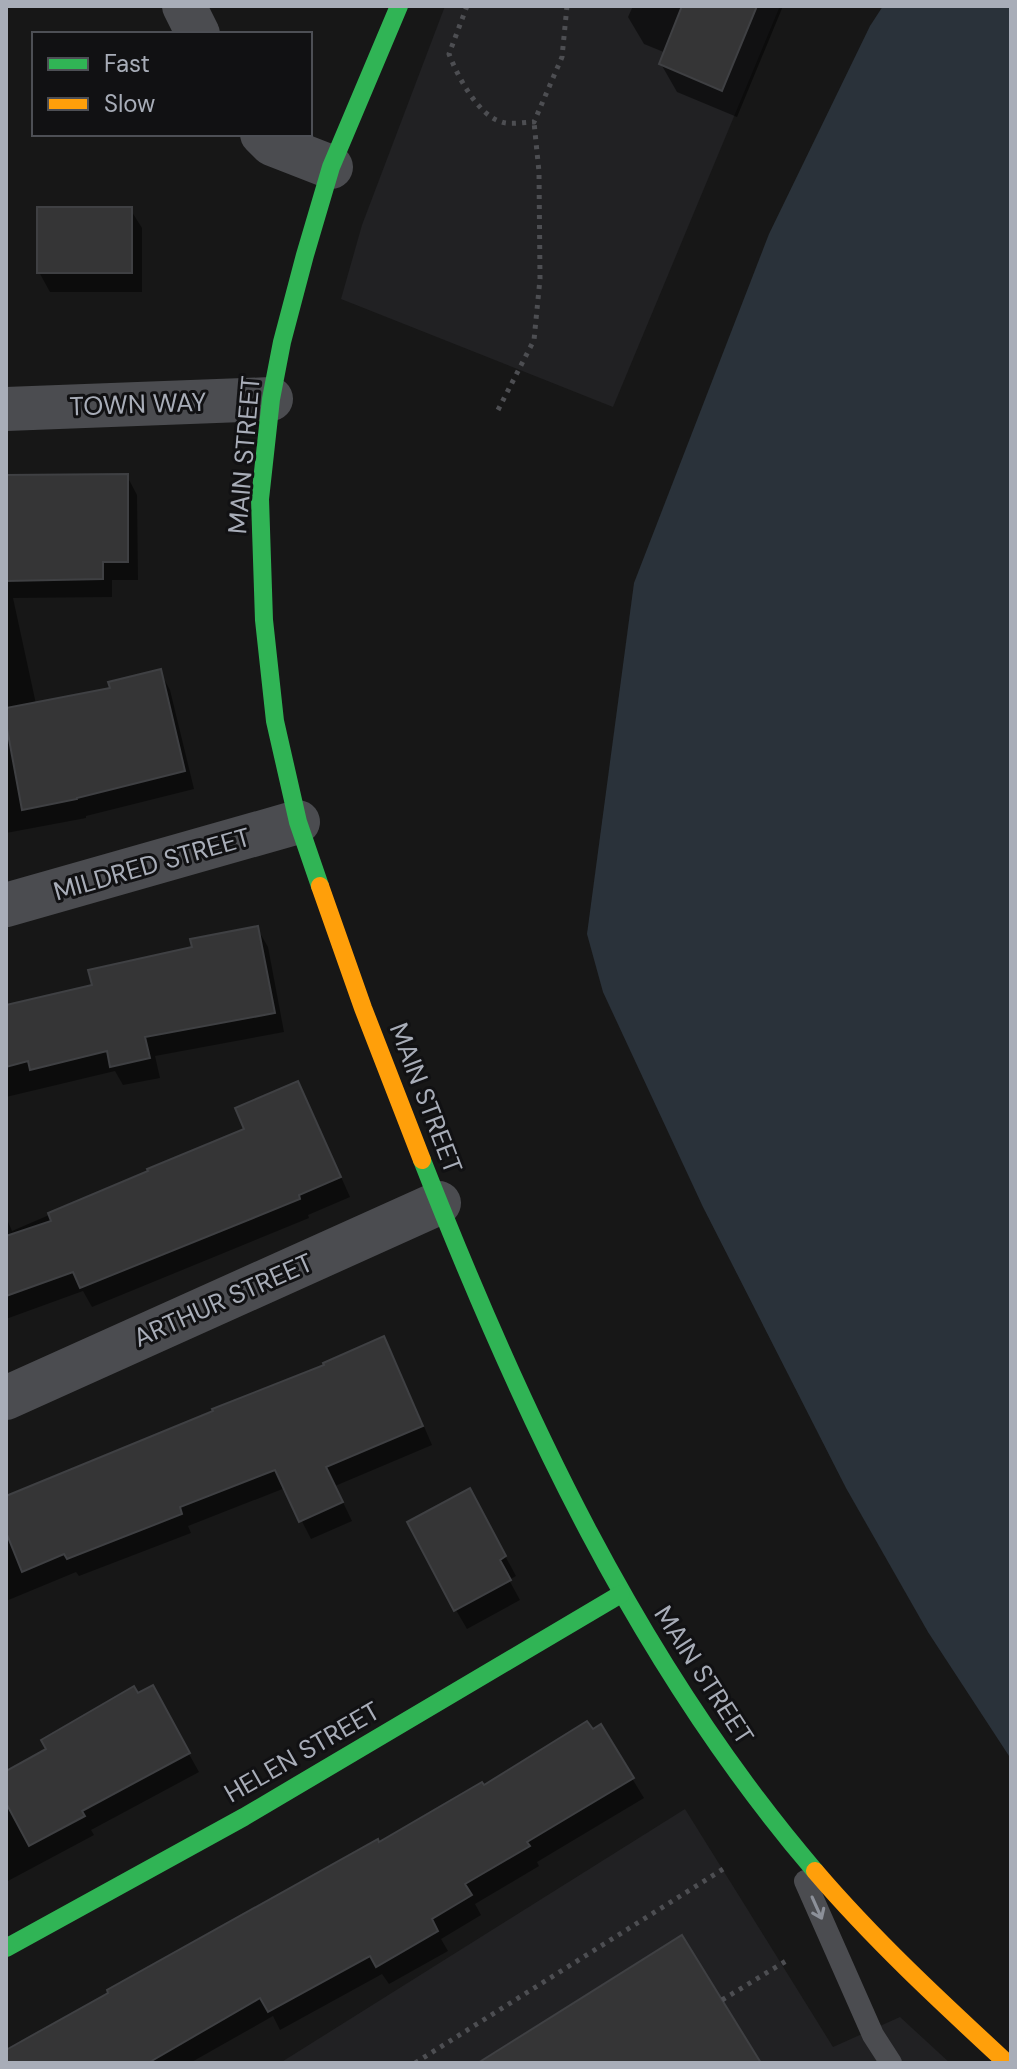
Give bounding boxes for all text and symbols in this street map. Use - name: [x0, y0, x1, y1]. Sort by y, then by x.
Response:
- legend: [32, 32, 312, 136]
- text: Fast: [104, 48, 150, 79]
- text: Slow: [104, 88, 155, 119]
- street label: MAIN STREET: [220, 374, 268, 536]
- street label: TOWN WAY: [69, 385, 207, 423]
- street label: MILDRED STREET: [50, 820, 254, 908]
- street label: MAIN STREET: [382, 1018, 470, 1178]
- street label: ARTHUR STREET: [128, 1245, 318, 1355]
- street label: MAIN STREET: [647, 1599, 761, 1751]
- street label: HELEN STREET: [218, 1694, 386, 1810]
- one-way arrow: [810, 1896, 825, 1920]

